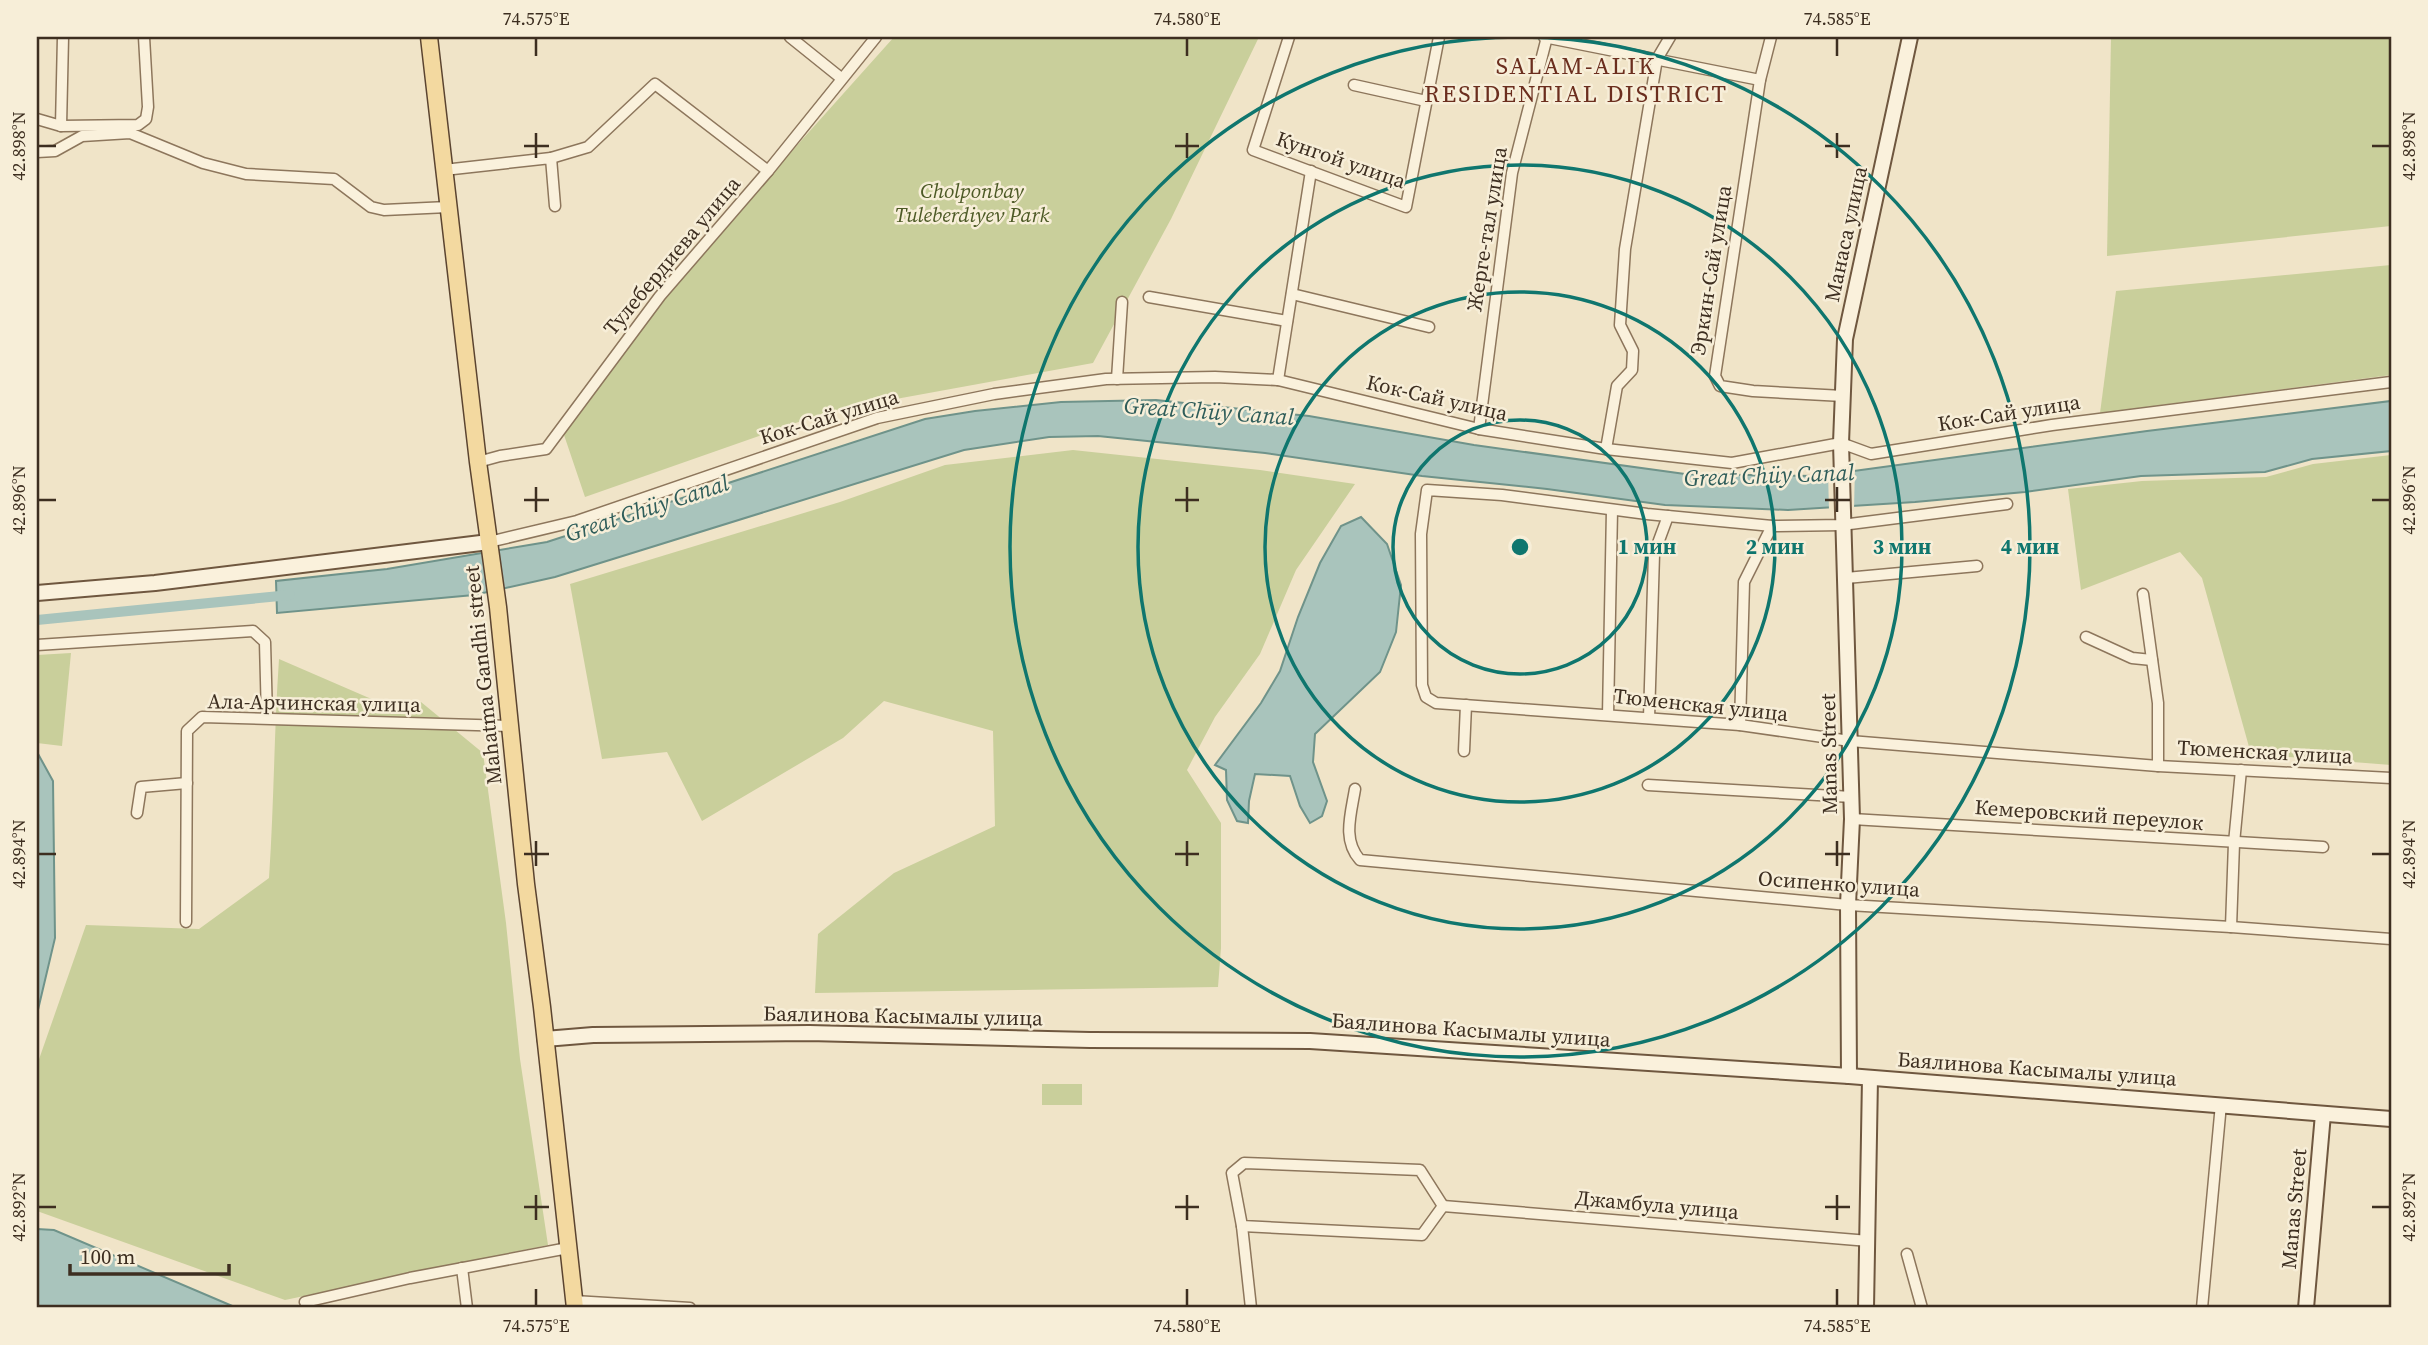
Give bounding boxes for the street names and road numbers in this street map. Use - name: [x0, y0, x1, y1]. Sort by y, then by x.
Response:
- street label: Кунгой улица: [1273, 124, 1410, 195]
- street label: Жерге-тал улица: [1459, 144, 1514, 313]
- street label: Манаса улица: [1817, 163, 1874, 304]
- street label: Тулебердиева улица: [596, 170, 747, 341]
- street label: Эркин-Сай улица: [1683, 183, 1738, 357]
- street label: Кок-Сай улица: [1364, 367, 1511, 428]
- street label: Кок-Сай улица: [756, 382, 902, 451]
- street label: Кок-Сай улица: [1936, 387, 2083, 438]
- street label: Mahatma Gandhi street: [457, 564, 508, 786]
- street label: Тюменская улица: [1612, 681, 1790, 728]
- street label: Ала-Арчинская улица: [207, 686, 421, 719]
- street label: Manas Street: [1813, 693, 1844, 815]
- street label: Тюменская улица: [2177, 732, 2354, 771]
- street label: Кемеровский переулок: [1974, 792, 2205, 837]
- street label: Осипенко улица: [1757, 863, 1921, 904]
- street label: Баялинова Касымалы улица: [763, 999, 1043, 1032]
- street label: Баялинова Касымалы улица: [1330, 1005, 1612, 1054]
- street label: Баялинова Касымалы улица: [1896, 1044, 2178, 1093]
- street label: Manas Street: [2274, 1147, 2313, 1270]
- street label: Джамбула улица: [1574, 1183, 1740, 1226]

